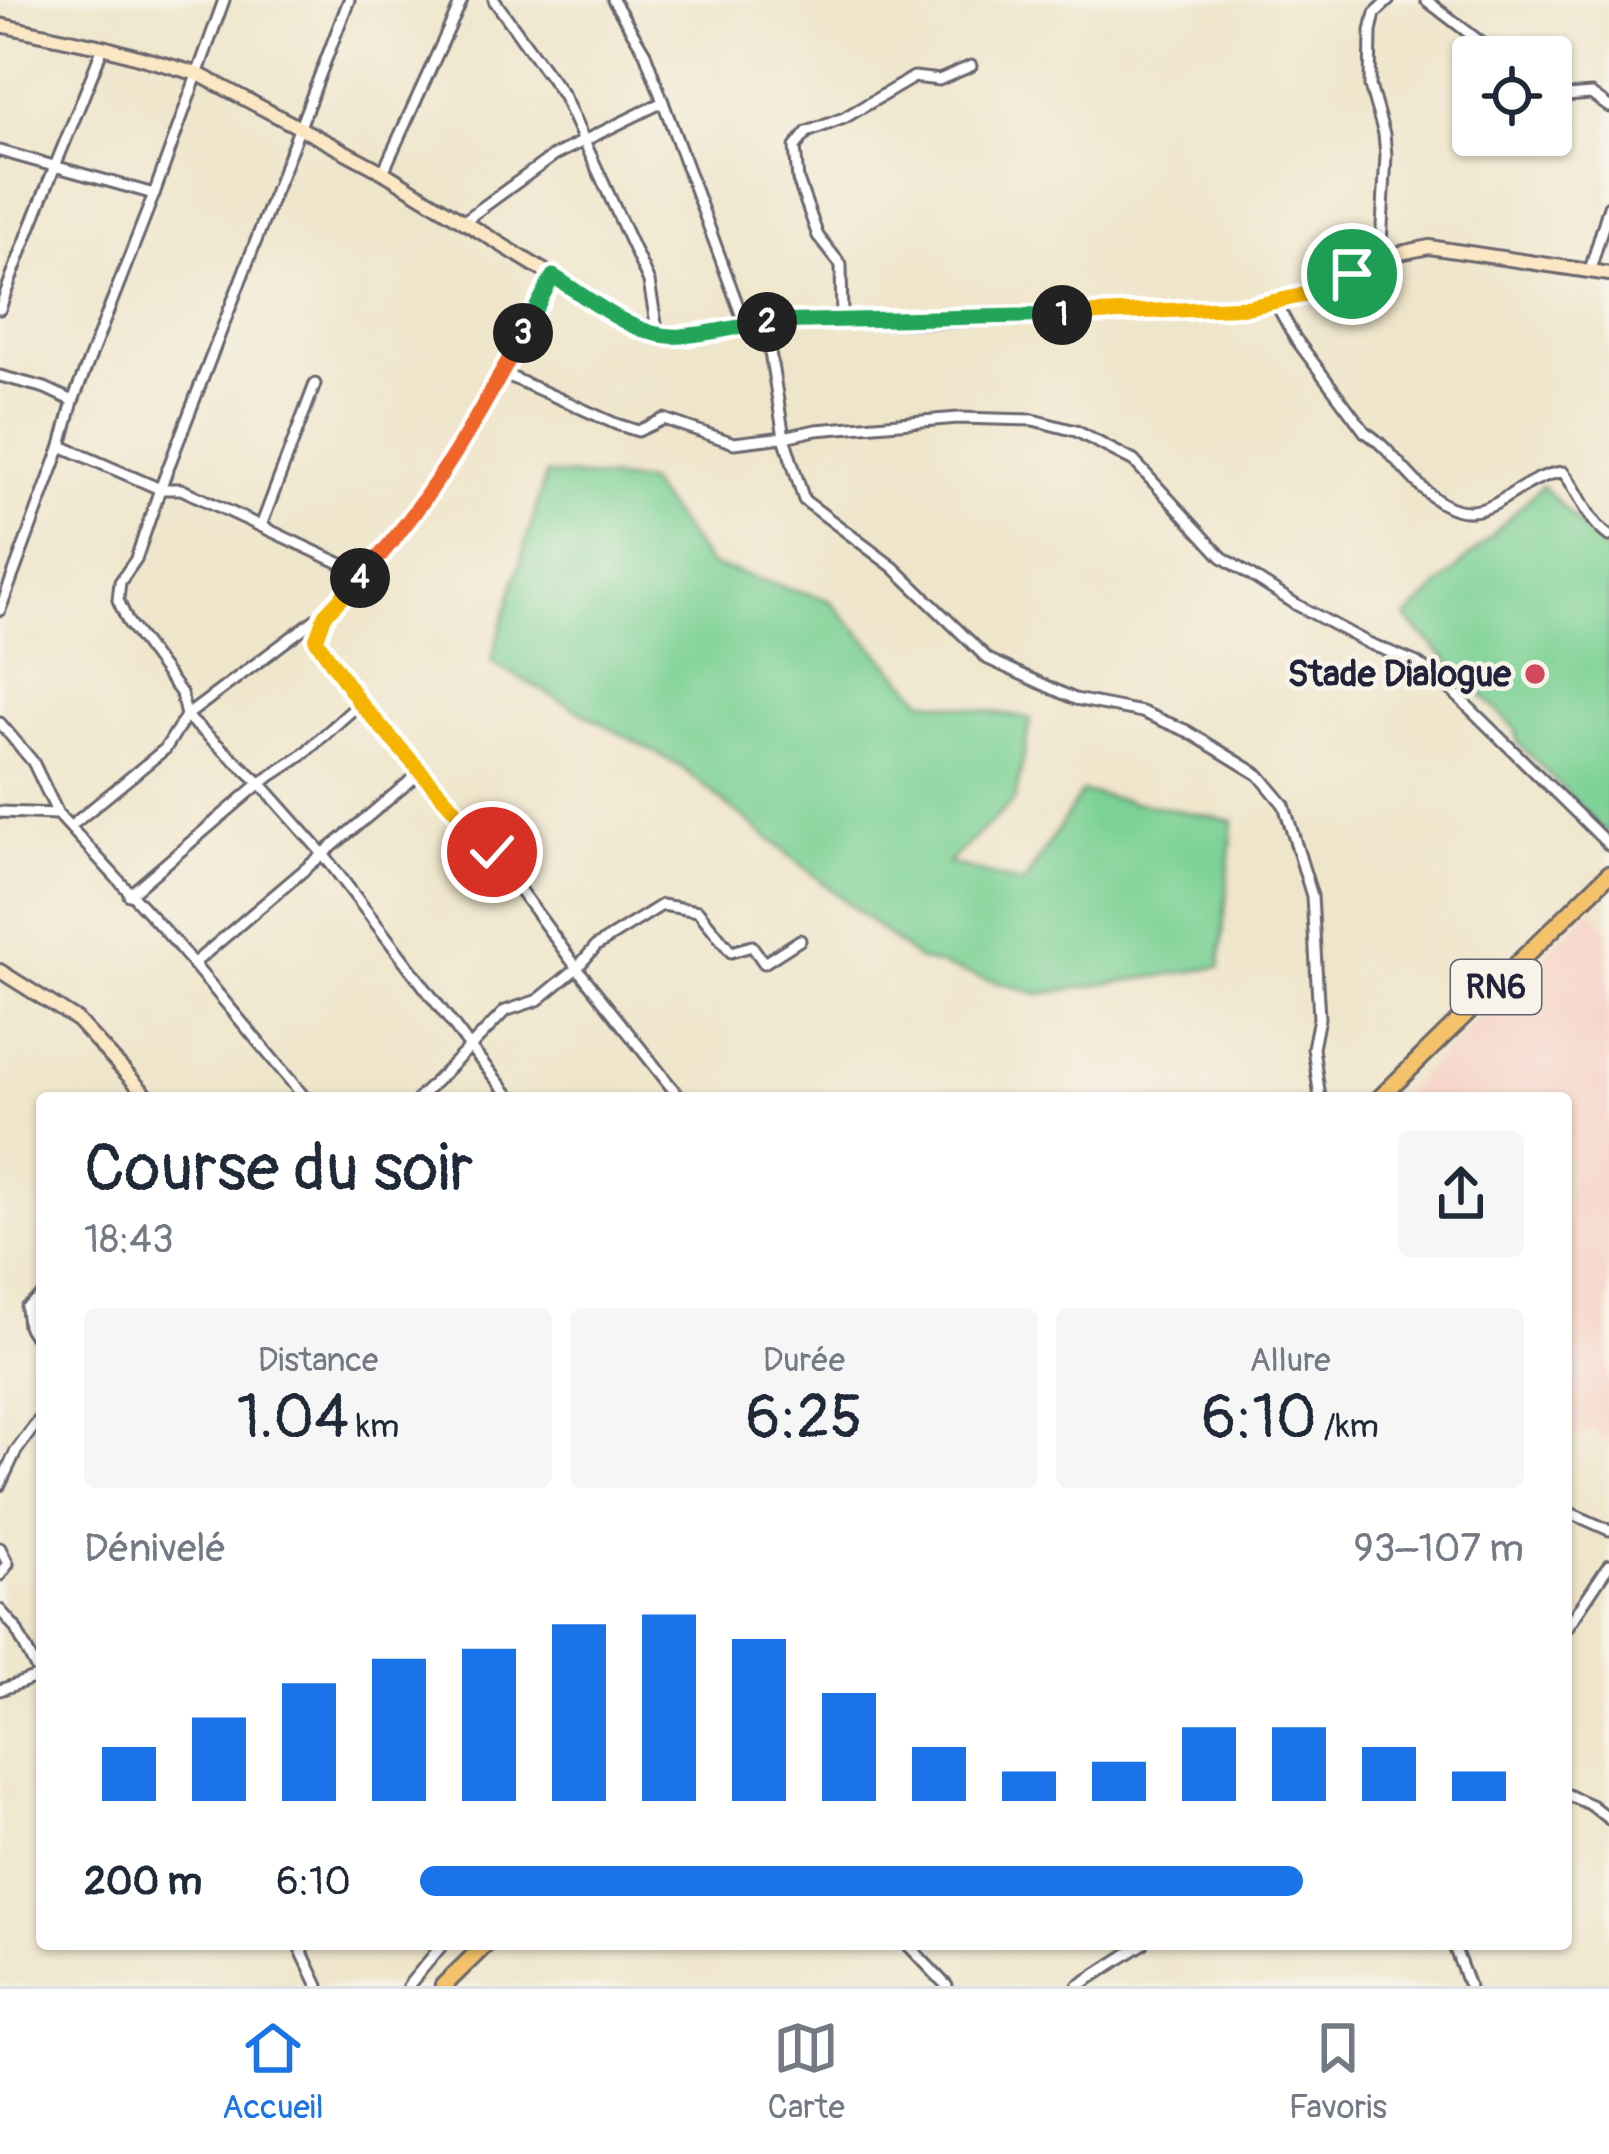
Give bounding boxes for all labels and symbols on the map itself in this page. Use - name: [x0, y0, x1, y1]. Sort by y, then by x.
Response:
- pin: [1301, 223, 1403, 325]
- pin: 1: [1032, 285, 1092, 345]
- pin: 2: [737, 292, 797, 352]
- pin: 3: [493, 303, 553, 363]
- pin: 4: [330, 548, 390, 608]
- place label: Stade Dialogue: [1288, 652, 1512, 697]
- marker: Stade Dialogue: [1522, 661, 1548, 687]
- pin: [441, 801, 543, 903]
- road number: RN6: [1451, 960, 1541, 1014]

